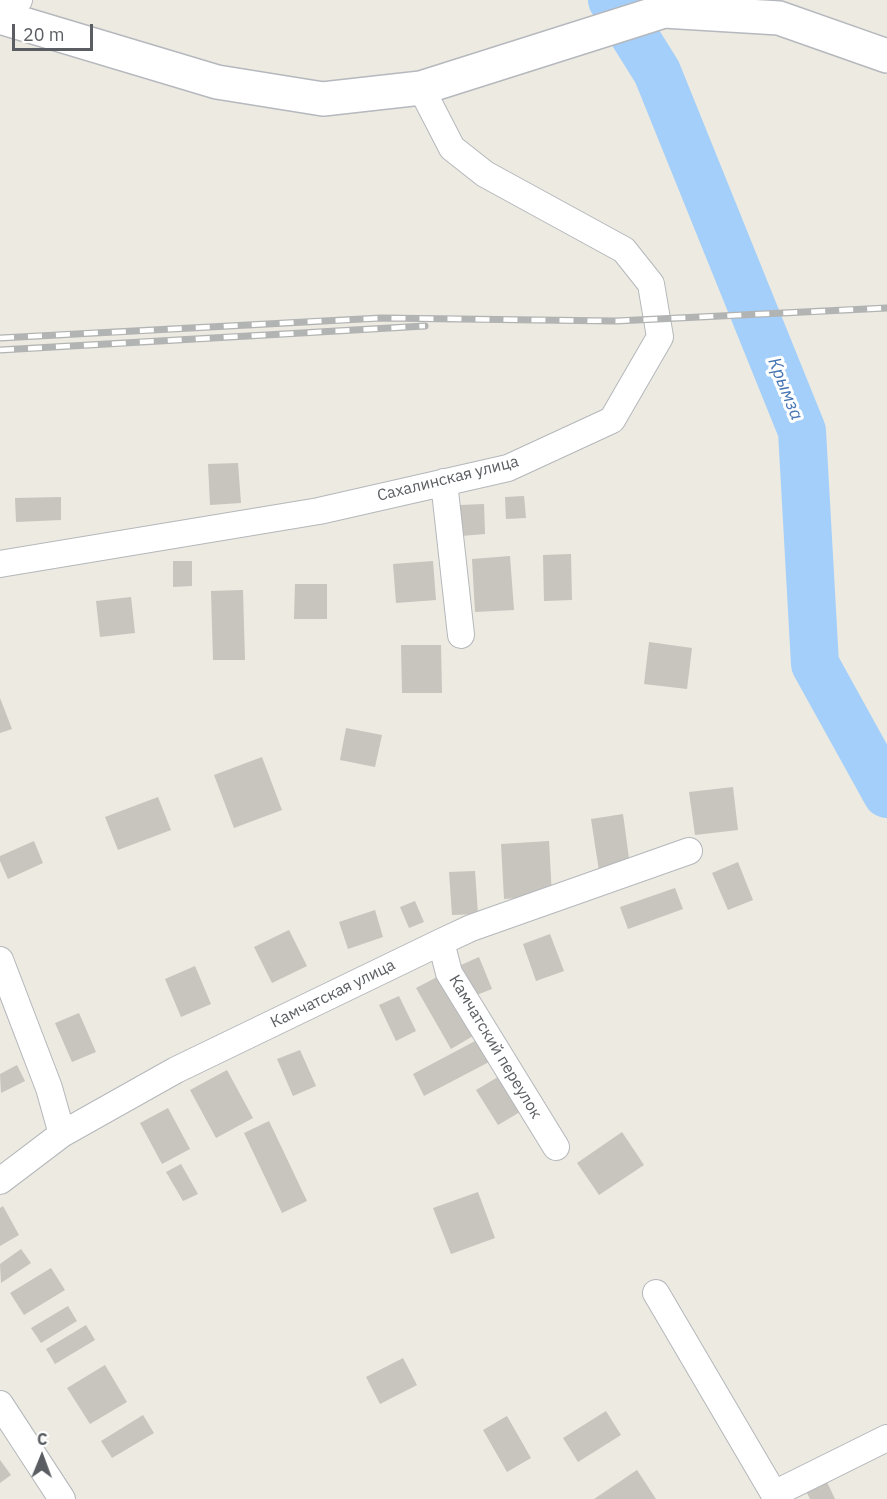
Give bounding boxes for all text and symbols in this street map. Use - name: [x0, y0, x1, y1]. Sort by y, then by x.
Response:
- scale bar: [15, 12, 96, 50]
- text: 20 m: [23, 23, 65, 46]
- water label: Крымза: [763, 355, 807, 423]
- street label: Сахалинская улица: [375, 452, 521, 506]
- street label: Камчатская улица: [268, 956, 398, 1032]
- street label: Камчатский переулок: [444, 972, 546, 1122]
- north arrow: [12, 1427, 72, 1487]
- text: С: [37, 1429, 48, 1449]

